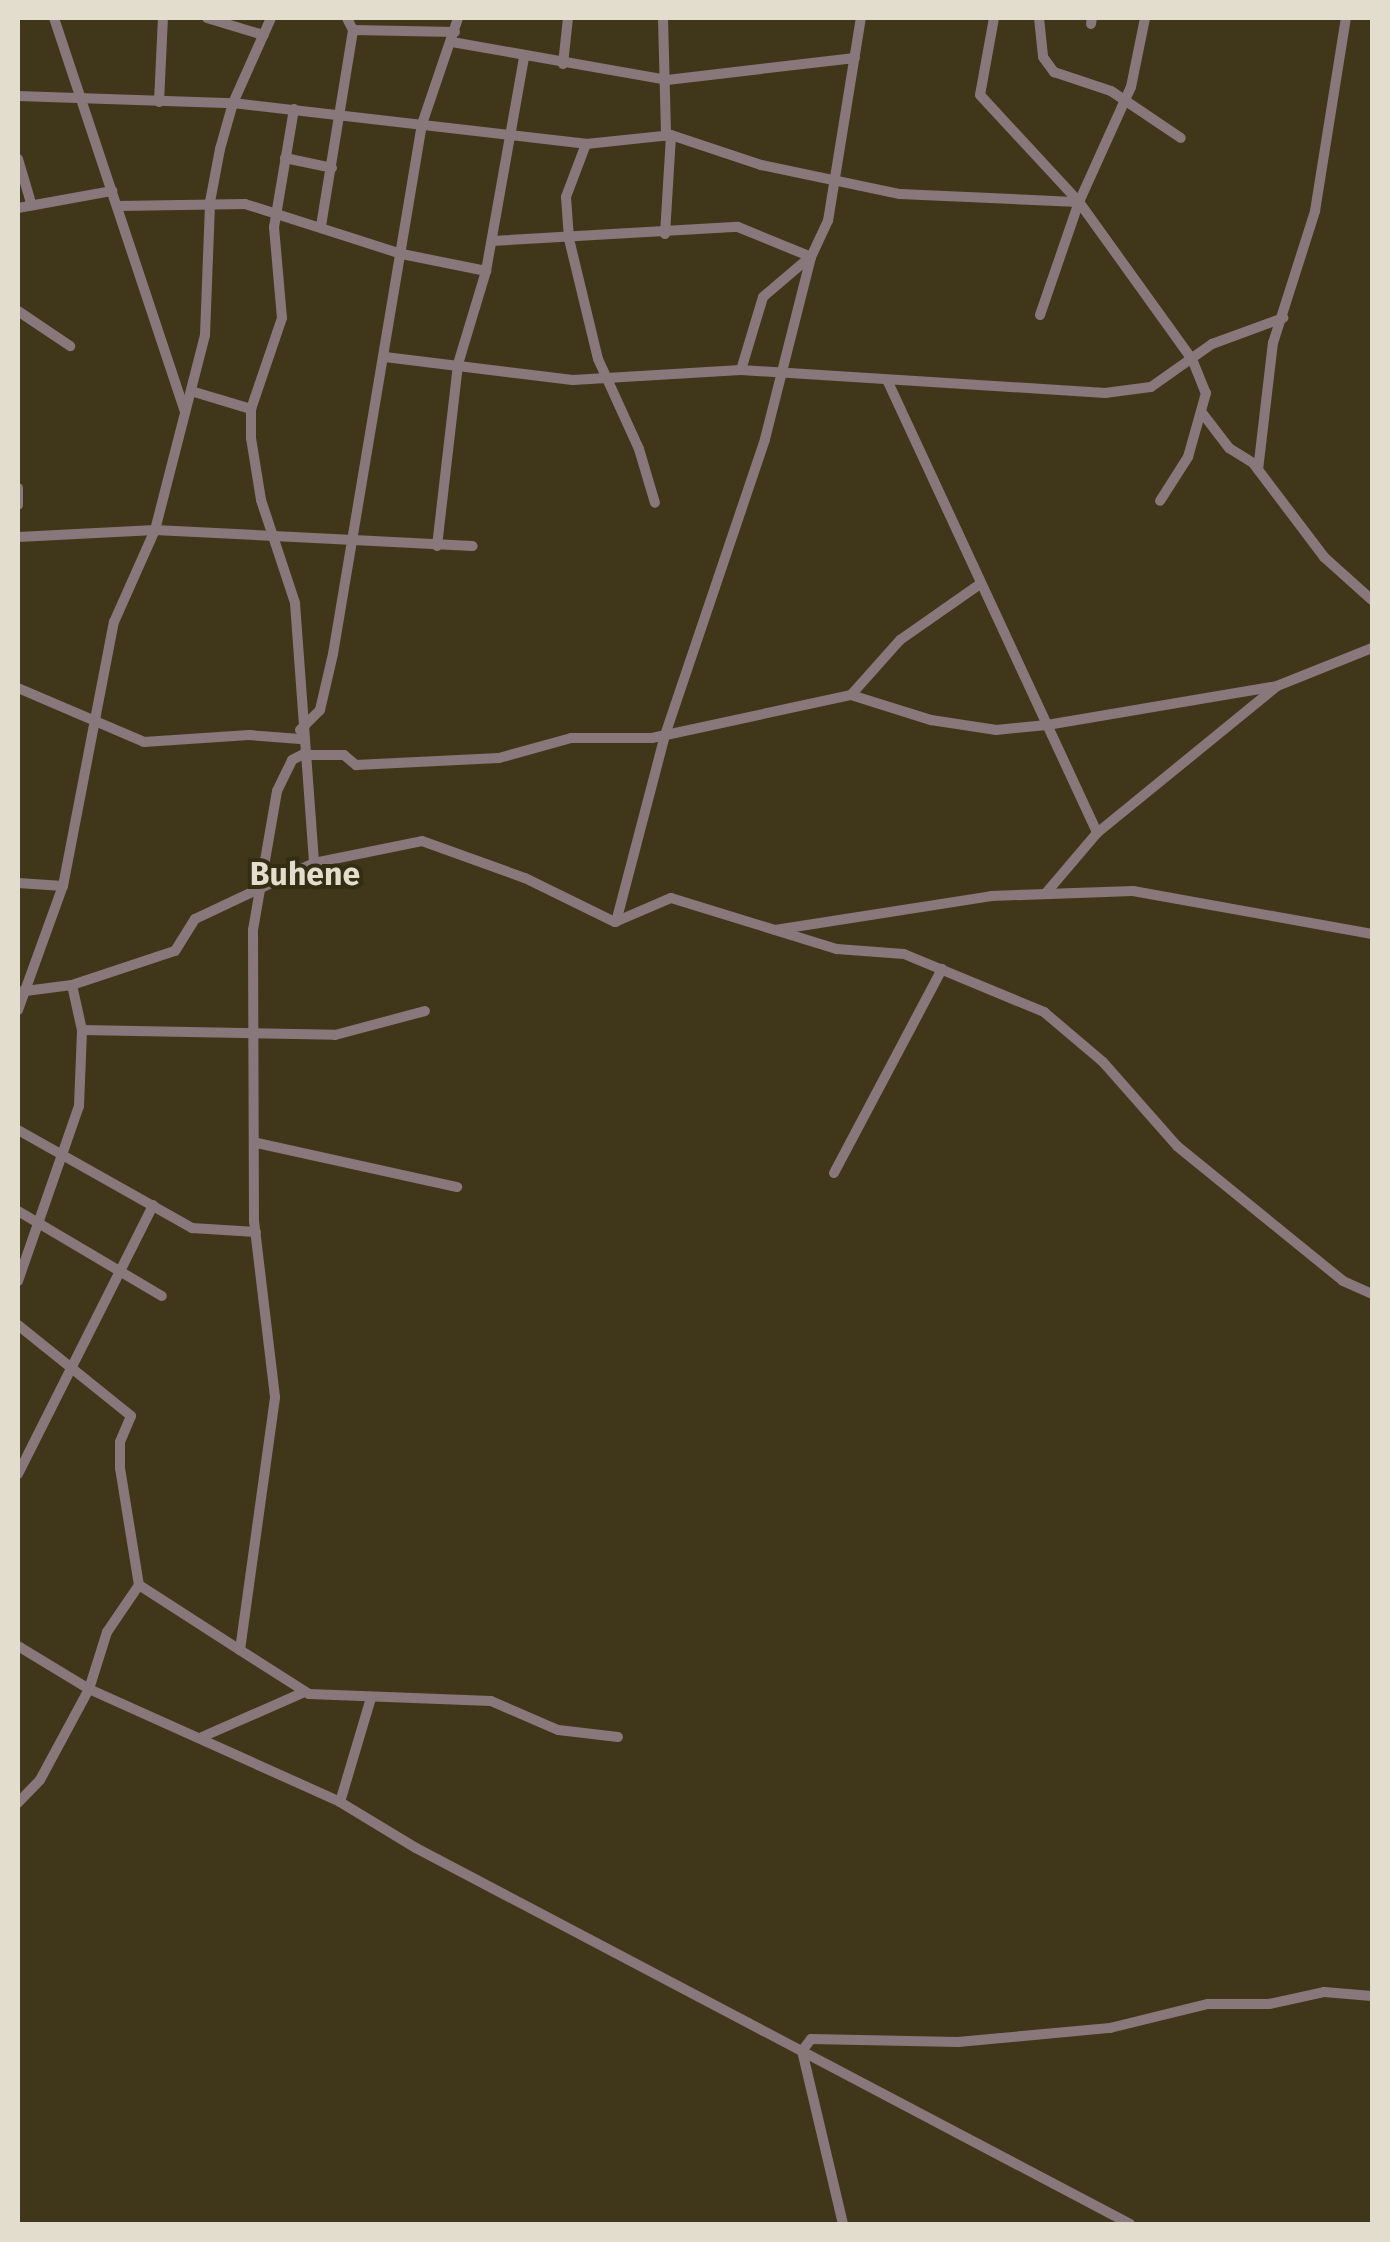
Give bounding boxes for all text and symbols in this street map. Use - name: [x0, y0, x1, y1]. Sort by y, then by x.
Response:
- district label: Buhene: [250, 855, 360, 893]

